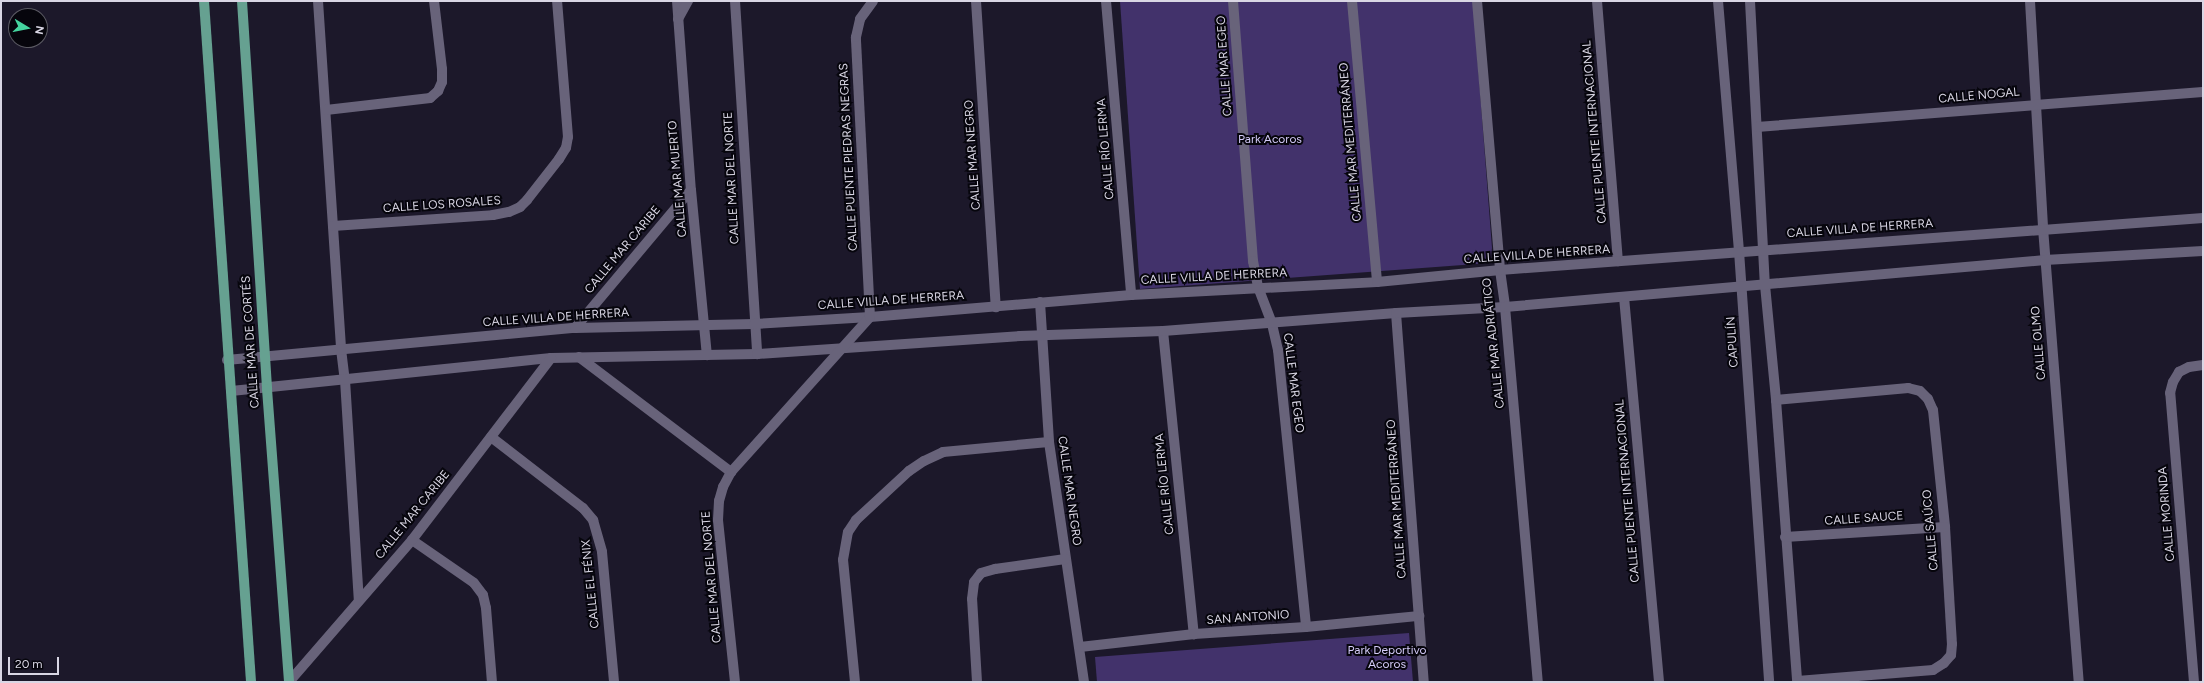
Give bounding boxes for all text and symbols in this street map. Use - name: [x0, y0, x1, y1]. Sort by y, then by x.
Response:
- north arrow: [8, 8, 48, 48]
- street label: CALLE MAR EGEO: [1214, 15, 1236, 117]
- text: N: [32, 25, 46, 35]
- street label: CALLE PUENTE INTERNACIONAL: [1580, 40, 1610, 224]
- street label: CALLE MAR MEDITERRÁNEO: [1337, 62, 1365, 222]
- street label: CALLE PUENTE PIEDRAS NEGRAS: [837, 63, 861, 251]
- street label: CALLE NOGAL: [1938, 85, 2020, 107]
- street label: CALLE RÍO LERMA: [1094, 98, 1118, 200]
- street label: CALLE MAR NEGRO: [962, 99, 984, 211]
- street label: CALLE MAR DEL NORTE: [721, 111, 743, 245]
- street label: CALLE MAR MUERTO: [666, 120, 690, 238]
- park label: Park Acoros: [1238, 133, 1302, 147]
- street label: CALLE LOS ROSALES: [383, 194, 501, 216]
- street label: CALLE MAR CARIBE: [582, 203, 664, 297]
- street label: CALLE VILLA DE HERRERA: [1786, 217, 1934, 241]
- street label: CALLE VILLA DE HERRERA: [1463, 243, 1611, 267]
- street label: CALLE VILLA DE HERRERA: [1140, 266, 1288, 288]
- street label: CALLE MAR DE CORTÉS: [239, 275, 263, 409]
- street label: CALLE MAR ADRIÁTICO: [1480, 277, 1508, 409]
- street label: CALLE VILLA DE HERRERA: [817, 289, 965, 313]
- street label: CALLE OLMO: [2029, 305, 2049, 381]
- street label: CALLE VILLA DE HERRERA: [482, 306, 630, 330]
- street label: CAPULÍN: [1724, 316, 1742, 368]
- street label: CALLE MAR EGEO: [1280, 332, 1306, 434]
- street label: CALLE PUENTE INTERNACIONAL: [1613, 399, 1643, 583]
- street label: CALLE MAR MEDITERRÁNEO: [1384, 419, 1410, 579]
- street label: CALLE RÍO LERMA: [1153, 433, 1177, 535]
- street label: CALLE MAR NEGRO: [1054, 435, 1084, 547]
- street label: CALLE MORINDA: [2156, 466, 2178, 562]
- street label: CALLE MAR CARIBE: [373, 468, 453, 562]
- street label: CALLE SAÚCO: [1920, 489, 1942, 571]
- street label: CALLE SAUCE: [1824, 509, 1904, 529]
- street label: CALLE MAR DEL NORTE: [699, 510, 725, 644]
- street label: CALLE EL FÉNIX: [579, 539, 603, 629]
- street label: SAN ANTONIO: [1206, 608, 1290, 628]
- park label: Park Deportivo Acoros: [1347, 644, 1427, 672]
- scale bar: [10, 649, 61, 675]
- text: 20 m: [15, 657, 43, 671]

